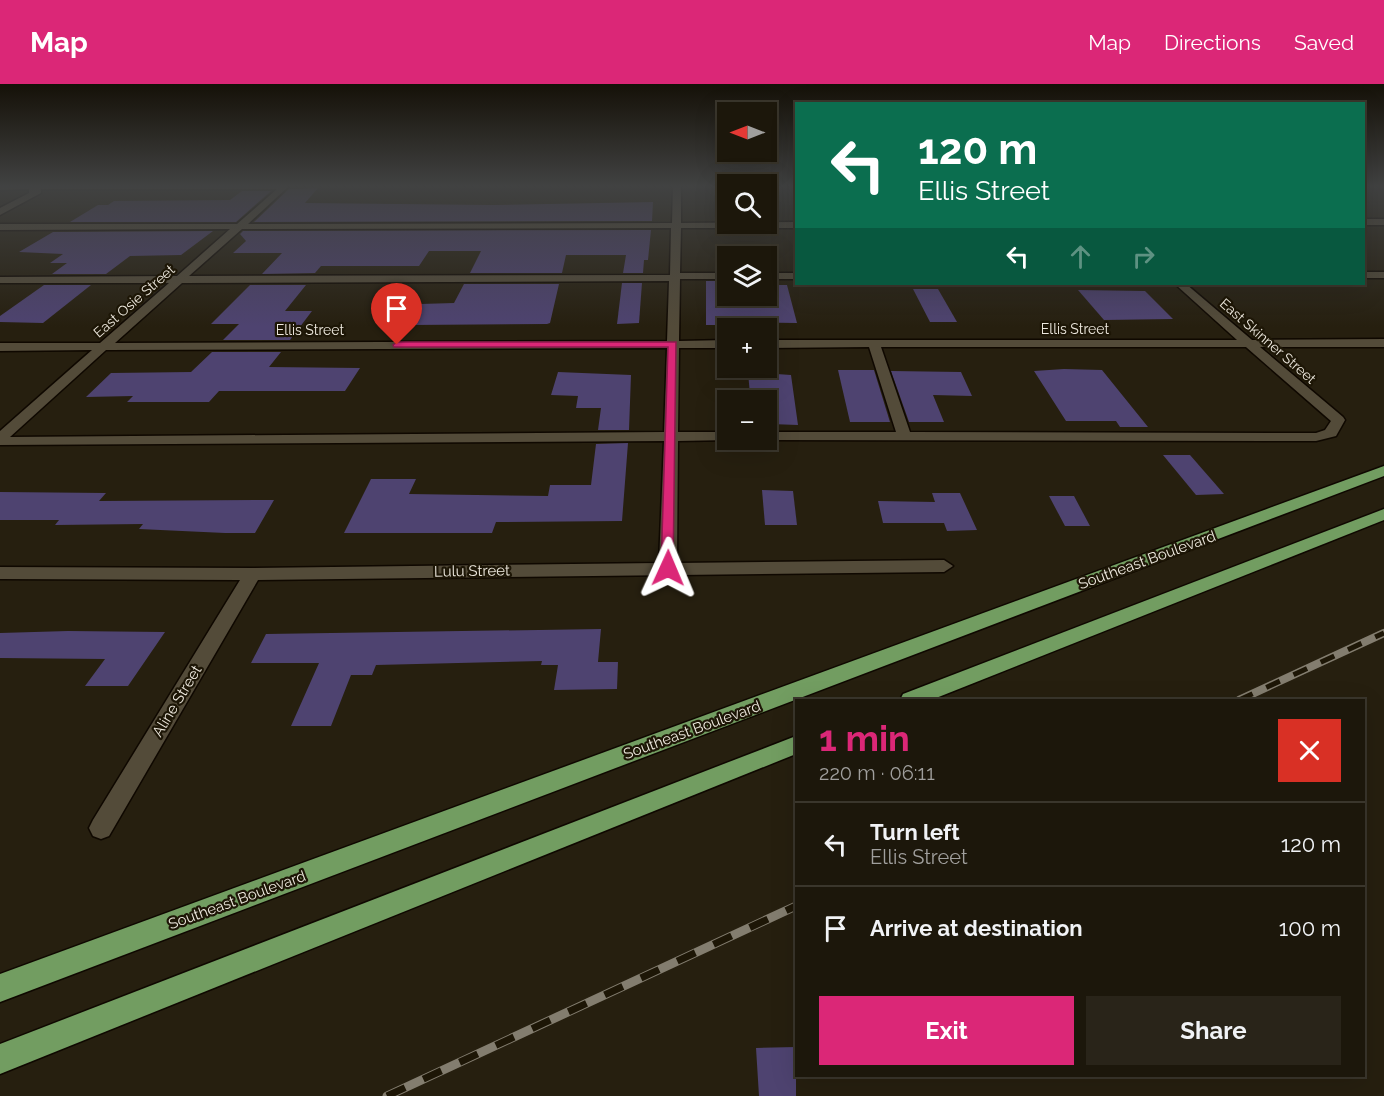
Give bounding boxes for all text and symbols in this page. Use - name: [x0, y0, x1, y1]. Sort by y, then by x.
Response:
- text: Map: [30, 26, 88, 59]
- text: Map: [1088, 30, 1131, 55]
- text: Directions: [1164, 30, 1261, 55]
- text: Saved: [1294, 30, 1354, 55]
- north arrow: [717, 102, 777, 162]
- map controls: [717, 102, 777, 450]
- text: 120 m: [918, 125, 1037, 174]
- icon: left: [819, 126, 897, 204]
- button: search: [717, 174, 777, 234]
- text: Ellis Street: [918, 175, 1050, 206]
- icon: left: [1001, 240, 1034, 273]
- icon: ahead: [1064, 240, 1097, 273]
- icon: right: [1127, 240, 1160, 273]
- button: layers: [717, 246, 777, 306]
- street label: East Osie Street: [90, 261, 178, 341]
- pin: [371, 283, 422, 345]
- icon: arrive: [380, 292, 413, 325]
- street label: East Skinner Street: [1217, 295, 1319, 387]
- button: +: [717, 318, 777, 378]
- street label: Ellis Street: [1041, 321, 1109, 337]
- street label: Ellis Street: [276, 322, 344, 338]
- button: −: [717, 390, 777, 450]
- street label: Southeast Boulevard: [1076, 527, 1218, 593]
- position arrow: [636, 536, 700, 600]
- street label: Lulu Street: [434, 561, 510, 581]
- street label: Aline Street: [149, 662, 205, 740]
- street label: Southeast Boulevard: [621, 697, 763, 763]
- text: 1 min: [819, 717, 910, 759]
- button: close: [1278, 719, 1341, 782]
- text: 220 m · 06:11: [819, 761, 935, 785]
- text: Turn left: [870, 819, 960, 845]
- icon: left: [819, 828, 852, 861]
- text: 120 m: [1281, 831, 1341, 857]
- text: Ellis Street: [870, 845, 968, 869]
- street label: Southeast Boulevard: [166, 867, 308, 933]
- icon: arrive: [819, 912, 852, 945]
- text: Arrive at destination: [870, 915, 1083, 941]
- text: 100 m: [1279, 915, 1341, 941]
- button: Exit: [819, 996, 1074, 1065]
- button: Share: [1086, 996, 1341, 1065]

